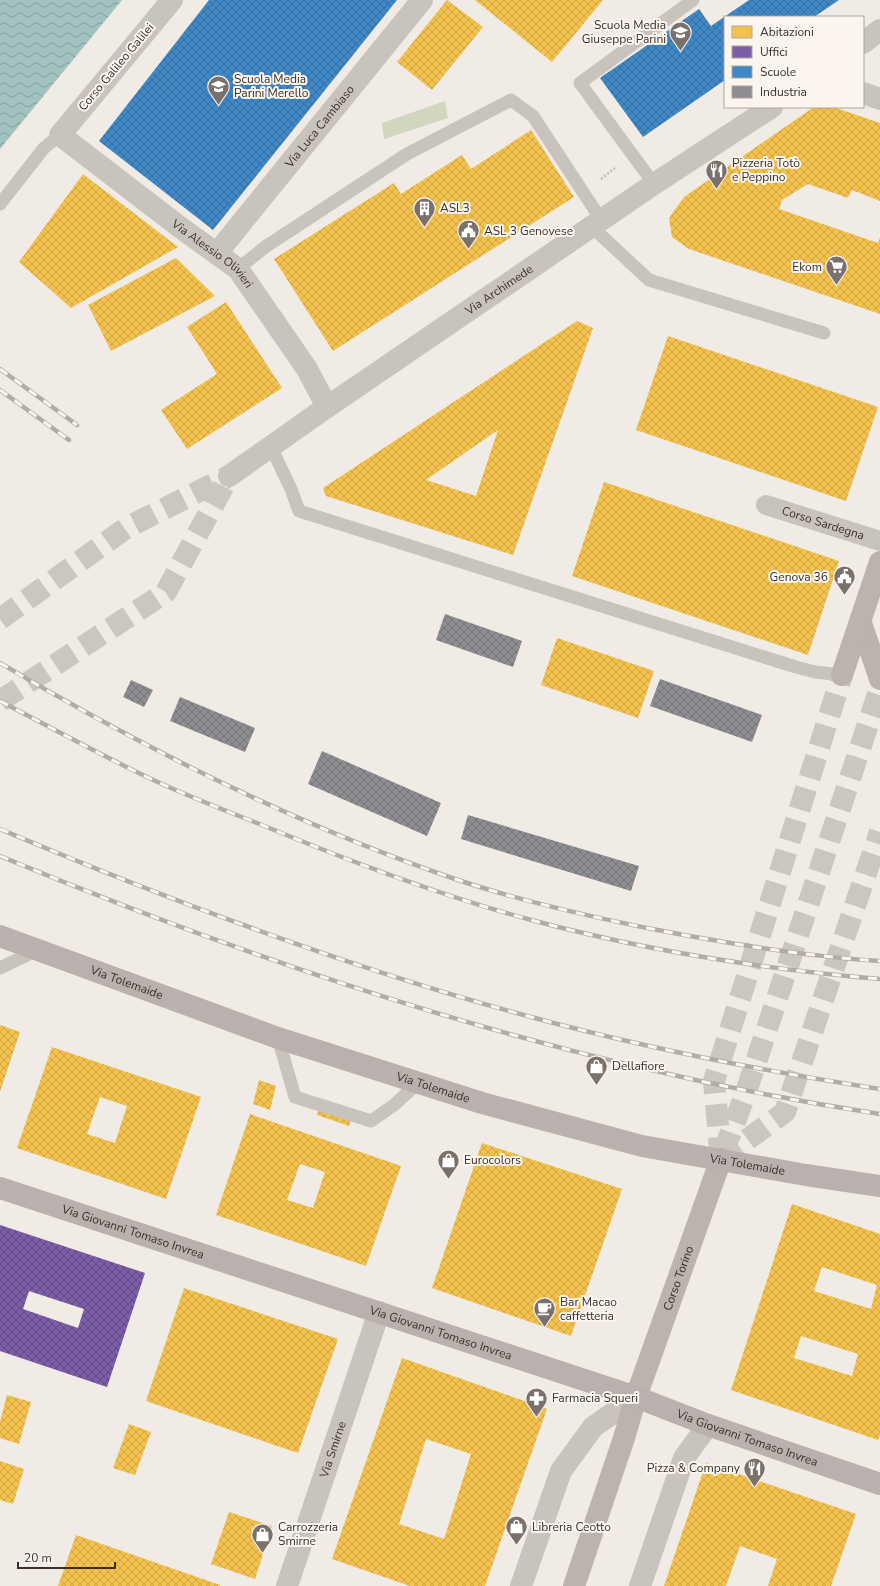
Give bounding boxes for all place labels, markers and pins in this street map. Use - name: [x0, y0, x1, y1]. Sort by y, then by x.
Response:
- place label: Scuola Media Giuseppe Parini: [582, 17, 666, 47]
- school or university icon: Scuola Media Giuseppe Parini: [668, 19, 694, 52]
- place label: Scuola Media Parini Merello: [234, 71, 309, 101]
- school or university icon: Scuola Media Parini Merello: [206, 73, 232, 106]
- place label: Pizzeria Totò e Peppino: [732, 155, 800, 185]
- restaurant icon: Pizzeria Totò e Peppino: [704, 157, 730, 190]
- building icon: ASL3: [411, 195, 437, 228]
- place label: ASL3: [440, 200, 470, 216]
- public building icon: ASL 3 Genovese: [456, 218, 482, 251]
- place label: ASL 3 Genovese: [484, 223, 573, 239]
- supermarket icon: Ekom: [824, 254, 850, 287]
- place label: Ekom: [792, 259, 822, 275]
- public building icon: Genova 36: [831, 564, 857, 597]
- place label: Genova 36: [770, 569, 828, 585]
- shop icon: Dellafiore: [584, 1053, 610, 1086]
- place label: Dellafiore: [612, 1058, 665, 1074]
- shop icon: Eurocolors: [436, 1147, 462, 1180]
- place label: Eurocolors: [464, 1152, 521, 1168]
- place label: Bar Macao caffetteria: [560, 1294, 617, 1324]
- cafe icon: Bar Macao caffetteria: [531, 1296, 557, 1329]
- pharmacy icon: Farmacia Squeri: [523, 1385, 549, 1418]
- place label: Farmacia Squeri: [552, 1390, 638, 1406]
- restaurant icon: Pizza & Company: [742, 1455, 768, 1488]
- place label: Pizza & Company: [647, 1460, 741, 1476]
- shop icon: Libreria Ceotto: [504, 1514, 530, 1547]
- place label: Carrozzeria Smirne: [278, 1519, 338, 1549]
- place label: Libreria Ceotto: [532, 1519, 611, 1535]
- shop icon: Carrozzeria Smirne: [250, 1521, 276, 1554]

